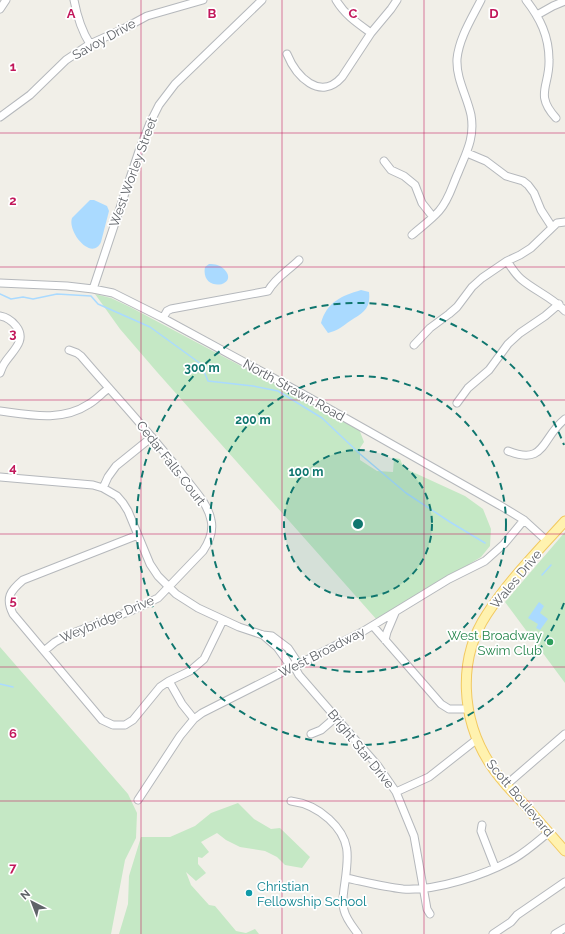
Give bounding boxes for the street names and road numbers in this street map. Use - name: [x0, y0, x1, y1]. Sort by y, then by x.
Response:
- street label: Savoy Drive: [70, 15, 139, 63]
- street label: West Worley Street: [106, 114, 160, 229]
- street label: North Strawn Road: [241, 356, 347, 424]
- street label: Cedar Falls Court: [133, 418, 209, 509]
- street label: Wales Drive: [487, 546, 545, 611]
- street label: Weybridge Drive: [58, 592, 157, 646]
- street label: West Broadway: [276, 624, 368, 680]
- street label: Bright Star Drive: [325, 707, 398, 792]
- street label: Scott Boulevard: [483, 756, 557, 840]

